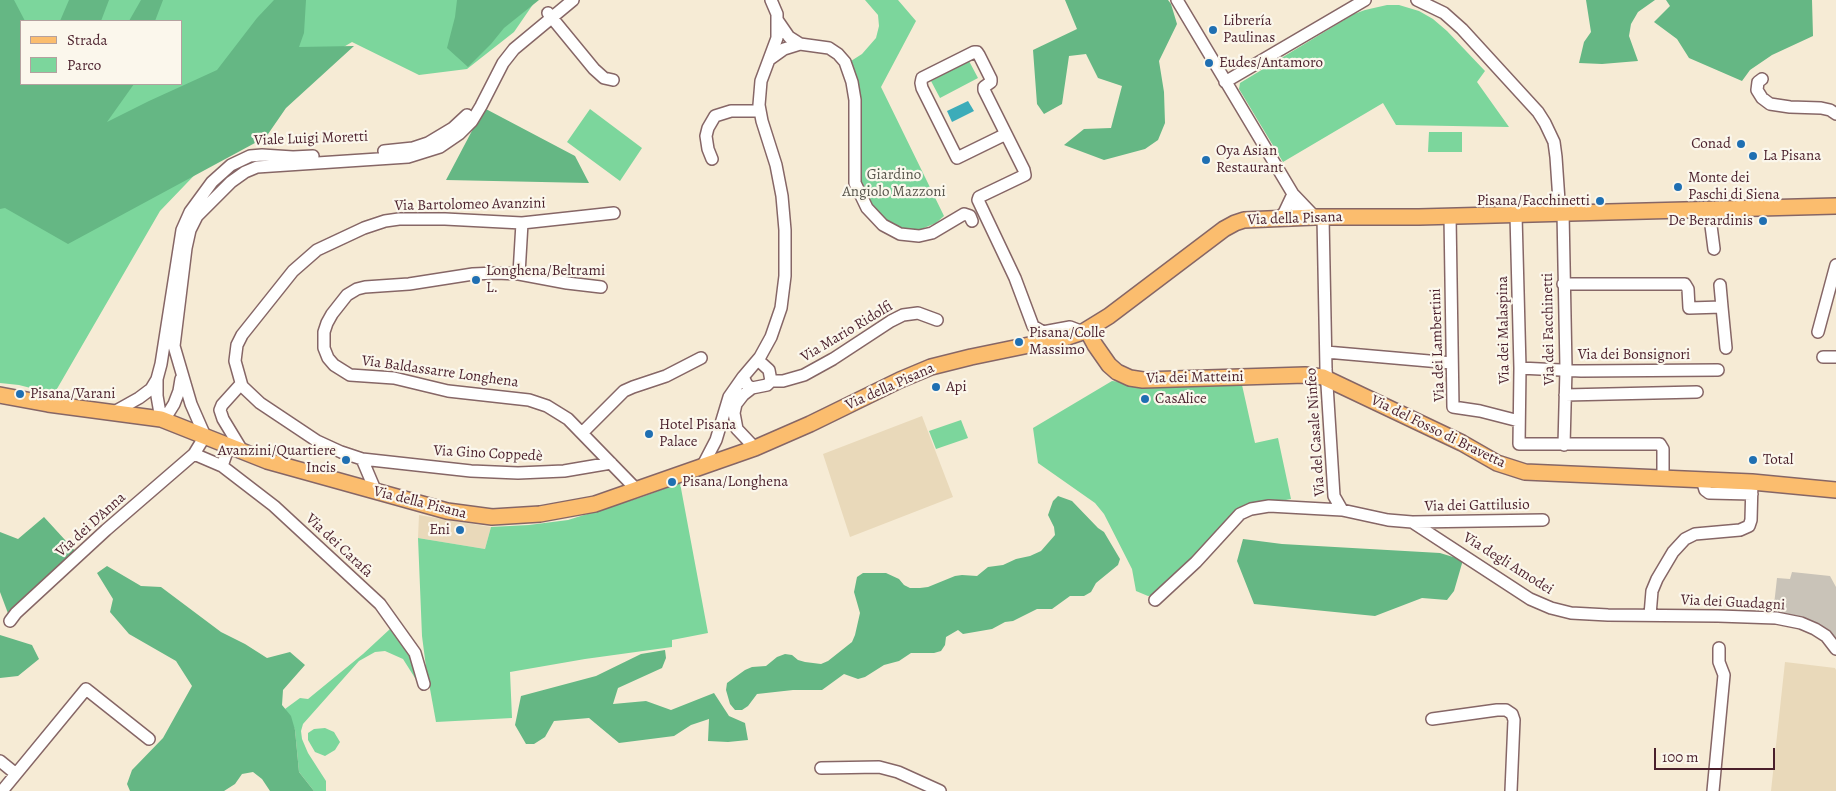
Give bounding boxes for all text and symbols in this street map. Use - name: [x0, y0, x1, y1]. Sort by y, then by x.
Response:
- place label: Librería Paulinas: [1223, 12, 1275, 47]
- legend: [20, 20, 182, 85]
- marker: Librería Paulinas: [1207, 24, 1219, 36]
- text: Strada: [67, 30, 108, 50]
- place label: Eudes/Antamoro: [1219, 54, 1323, 72]
- text: Parco: [67, 55, 101, 75]
- marker: Eudes/Antamoro: [1203, 57, 1215, 69]
- street label: Viale Luigi Moretti: [254, 128, 368, 150]
- place label: Conad: [1691, 135, 1731, 153]
- marker: Conad: [1735, 138, 1747, 150]
- place label: Oya Asian Restaurant: [1216, 142, 1283, 177]
- place label: La Pisana: [1763, 147, 1821, 165]
- marker: La Pisana: [1747, 150, 1759, 162]
- marker: Oya Asian Restaurant: [1200, 154, 1212, 166]
- park label: Giardino Angiolo Mazzoni: [842, 166, 946, 201]
- place label: Monte dei Paschi di Siena: [1688, 169, 1780, 204]
- marker: Monte dei Paschi di Siena: [1672, 181, 1684, 193]
- place label: Pisana/Facchinetti: [1477, 192, 1590, 210]
- street label: Via Bartolomeo Avanzini: [394, 195, 546, 215]
- marker: Pisana/Facchinetti: [1594, 195, 1606, 207]
- street label: Via della Pisana: [1247, 208, 1343, 230]
- place label: De Berardinis: [1668, 212, 1753, 230]
- marker: De Berardinis: [1757, 215, 1769, 227]
- place label: Longhena/Beltrami L.: [486, 262, 605, 297]
- street label: Via dei Facchinetti: [1539, 273, 1559, 385]
- marker: Longhena/Beltrami L.: [470, 274, 482, 286]
- street label: Via dei Malaspina: [1494, 276, 1514, 384]
- street label: Via dei Lambertini: [1427, 288, 1449, 402]
- street label: Via Mario Ridolfi: [798, 298, 896, 366]
- place label: Pisana/Colle Massimo: [1029, 324, 1105, 359]
- marker: Pisana/Colle Massimo: [1013, 336, 1025, 348]
- street label: Via dei Bonsignori: [1578, 346, 1690, 364]
- street label: Via Baldassarre Longhena: [360, 352, 520, 392]
- street label: Via della Pisana: [843, 359, 937, 415]
- street label: Via del Casale Ninfeo: [1303, 367, 1329, 497]
- street label: Via dei Matteini: [1146, 368, 1244, 388]
- place label: Api: [946, 378, 967, 396]
- marker: Api: [930, 381, 942, 393]
- place label: Pisana/Varani: [30, 385, 115, 403]
- marker: Pisana/Varani: [14, 388, 26, 400]
- place label: CasAlice: [1155, 390, 1207, 408]
- street label: Via del Fosso di Bravetta: [1368, 392, 1508, 472]
- marker: CasAlice: [1139, 393, 1151, 405]
- place label: Hotel Pisana Palace: [659, 416, 736, 451]
- marker: Hotel Pisana Palace: [643, 428, 655, 440]
- place label: Avanzini/Quartiere Incis: [218, 442, 336, 477]
- street label: Via Gino Coppedè: [433, 442, 543, 466]
- place label: Total: [1763, 451, 1793, 469]
- marker: Avanzini/Quartiere Incis: [340, 454, 352, 466]
- marker: Total: [1747, 454, 1759, 466]
- place label: Pisana/Longhena: [682, 473, 788, 491]
- marker: Pisana/Longhena: [666, 476, 678, 488]
- street label: Via della Pisana: [372, 483, 468, 523]
- street label: Via dei D’Anna: [52, 489, 130, 561]
- street label: Via dei Gattilusio: [1424, 496, 1530, 516]
- street label: Via dei Carafa: [302, 510, 376, 582]
- place label: Eni: [429, 521, 450, 539]
- marker: Eni: [454, 524, 466, 536]
- street label: Via degli Amodei: [1459, 529, 1557, 599]
- street label: Via dei Guadagni: [1680, 591, 1786, 615]
- scale bar: [1656, 738, 1777, 770]
- text: 100 m: [1662, 747, 1699, 767]

